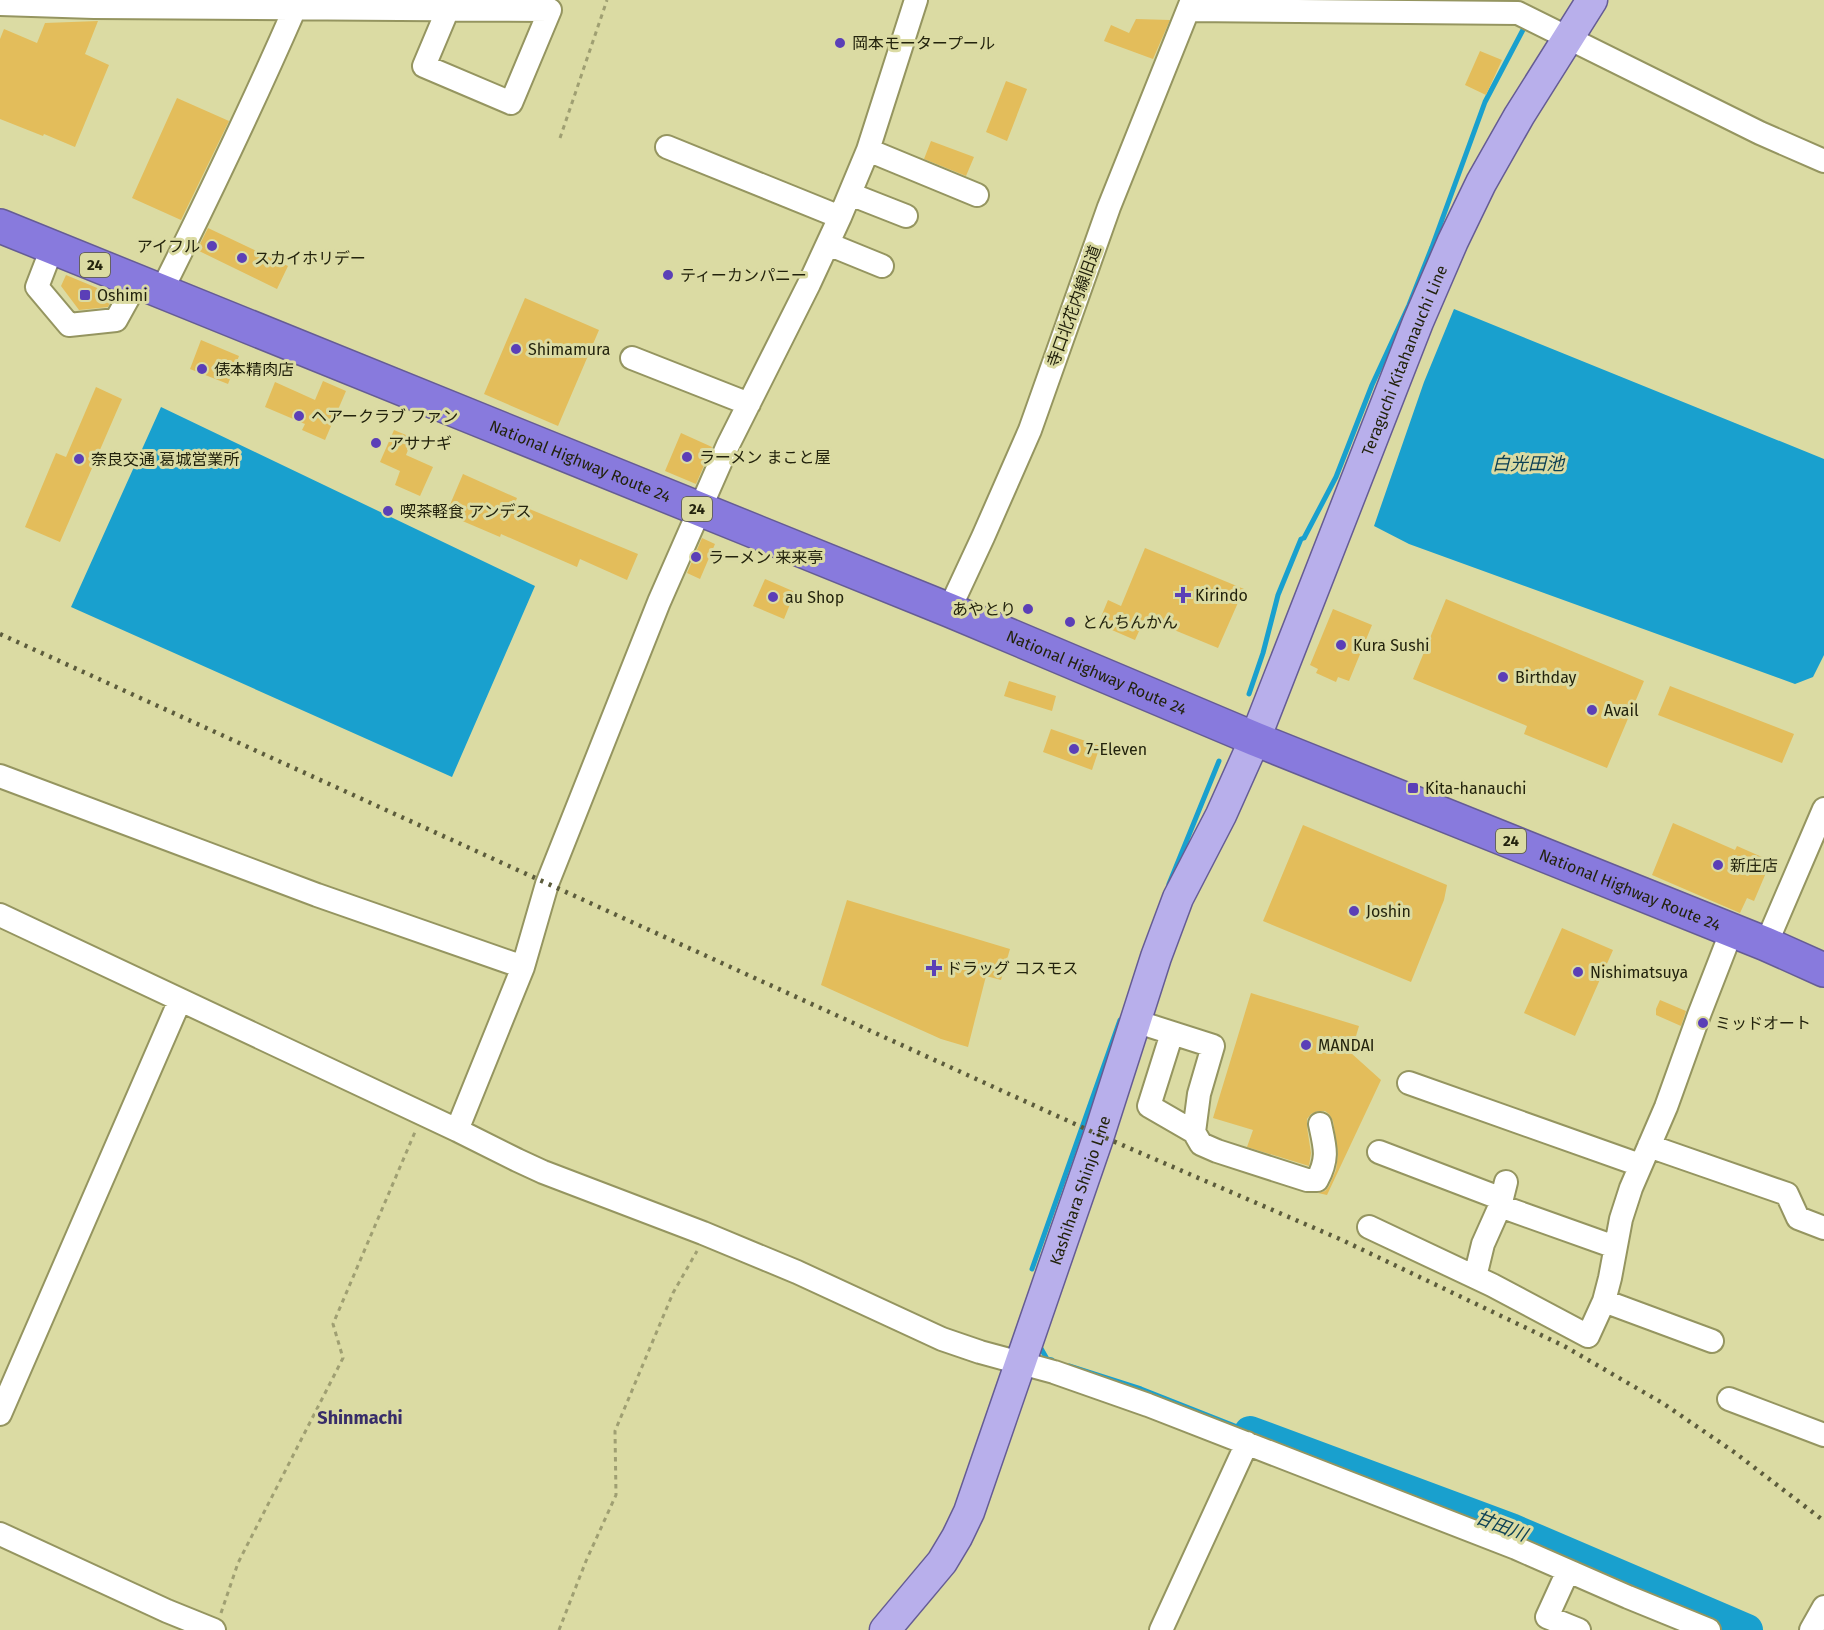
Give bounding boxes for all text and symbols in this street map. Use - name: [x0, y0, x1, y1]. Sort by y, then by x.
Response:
- place label: 岡本モータープール: [852, 34, 995, 53]
- marker: 岡本モータープール: [833, 36, 847, 50]
- place label: アイフル: [137, 237, 200, 256]
- marker: アイフル: [205, 239, 219, 253]
- street label: 寺口北花内線旧道: [1043, 243, 1105, 369]
- place label: スカイホリデー: [254, 249, 366, 268]
- marker: スカイホリデー: [235, 251, 249, 265]
- road number: 24: [80, 253, 110, 277]
- street label: Teraguchi Kitahanauchi Line: [1357, 262, 1451, 458]
- place label: ティーカンパニー: [680, 266, 807, 285]
- marker: ティーカンパニー: [661, 268, 675, 282]
- place label: Oshimi: [97, 286, 148, 305]
- marker: Oshimi: [78, 288, 92, 302]
- place label: Shimamura: [528, 340, 610, 359]
- marker: Shimamura: [509, 342, 523, 356]
- place label: 俵本精肉店: [214, 360, 294, 379]
- marker: 俵本精肉店: [195, 362, 209, 376]
- place label: ヘアークラブ ファン: [311, 407, 458, 426]
- marker: ヘアークラブ ファン: [292, 409, 306, 423]
- street label: National Highway Route 24: [487, 416, 674, 506]
- place label: アサナギ: [388, 434, 452, 453]
- marker: アサナギ: [369, 436, 383, 450]
- place label: ラーメン まこと屋: [699, 448, 831, 467]
- place label: 奈良交通 葛城営業所: [91, 450, 239, 469]
- marker: ラーメン まこと屋: [680, 450, 694, 464]
- marker: 奈良交通 葛城営業所: [72, 452, 86, 466]
- water label: 白光田池: [1492, 453, 1566, 475]
- road number: 24: [682, 497, 712, 521]
- place label: 喫茶軽食 アンデス: [400, 502, 532, 521]
- marker: 喫茶軽食 アンデス: [381, 504, 395, 518]
- place label: ラーメン 来来亭: [708, 548, 824, 567]
- marker: ラーメン 来来亭: [689, 550, 703, 564]
- place label: Kirindo: [1195, 586, 1248, 605]
- place label: au Shop: [785, 588, 844, 607]
- marker: Kirindo: [1176, 588, 1190, 602]
- marker: au Shop: [766, 590, 780, 604]
- place label: あやとり: [952, 600, 1016, 619]
- marker: あやとり: [1021, 602, 1035, 616]
- place label: とんちんかん: [1082, 613, 1178, 632]
- marker: とんちんかん: [1063, 615, 1077, 629]
- street label: National Highway Route 24: [1004, 626, 1190, 719]
- place label: Kura Sushi: [1353, 636, 1430, 655]
- marker: Kura Sushi: [1334, 638, 1348, 652]
- place label: Birthday: [1515, 668, 1577, 687]
- marker: Birthday: [1496, 670, 1510, 684]
- place label: Avail: [1604, 701, 1639, 720]
- marker: Avail: [1585, 703, 1599, 717]
- place label: 7-Eleven: [1086, 740, 1147, 759]
- marker: 7-Eleven: [1067, 742, 1081, 756]
- place label: Kita-hanauchi: [1425, 779, 1527, 798]
- marker: Kita-hanauchi: [1406, 781, 1420, 795]
- road number: 24: [1496, 829, 1526, 853]
- street label: National Highway Route 24: [1537, 845, 1724, 935]
- place label: 新庄店: [1730, 856, 1778, 875]
- marker: 新庄店: [1711, 858, 1725, 872]
- place label: Joshin: [1366, 902, 1411, 921]
- marker: Joshin: [1347, 904, 1361, 918]
- place label: ドラッグ コスモス: [946, 959, 1078, 978]
- marker: ドラッグ コスモス: [927, 961, 941, 975]
- place label: Nishimatsuya: [1590, 963, 1688, 982]
- marker: Nishimatsuya: [1571, 965, 1585, 979]
- place label: ミッドオート: [1715, 1014, 1811, 1033]
- marker: ミッドオート: [1696, 1016, 1710, 1030]
- place label: MANDAI: [1318, 1036, 1375, 1055]
- marker: MANDAI: [1299, 1038, 1313, 1052]
- street label: Kashihara Shinjo Line: [1045, 1113, 1114, 1267]
- district label: Shinmachi: [317, 1407, 403, 1429]
- water label: 甘田川: [1472, 1506, 1532, 1547]

